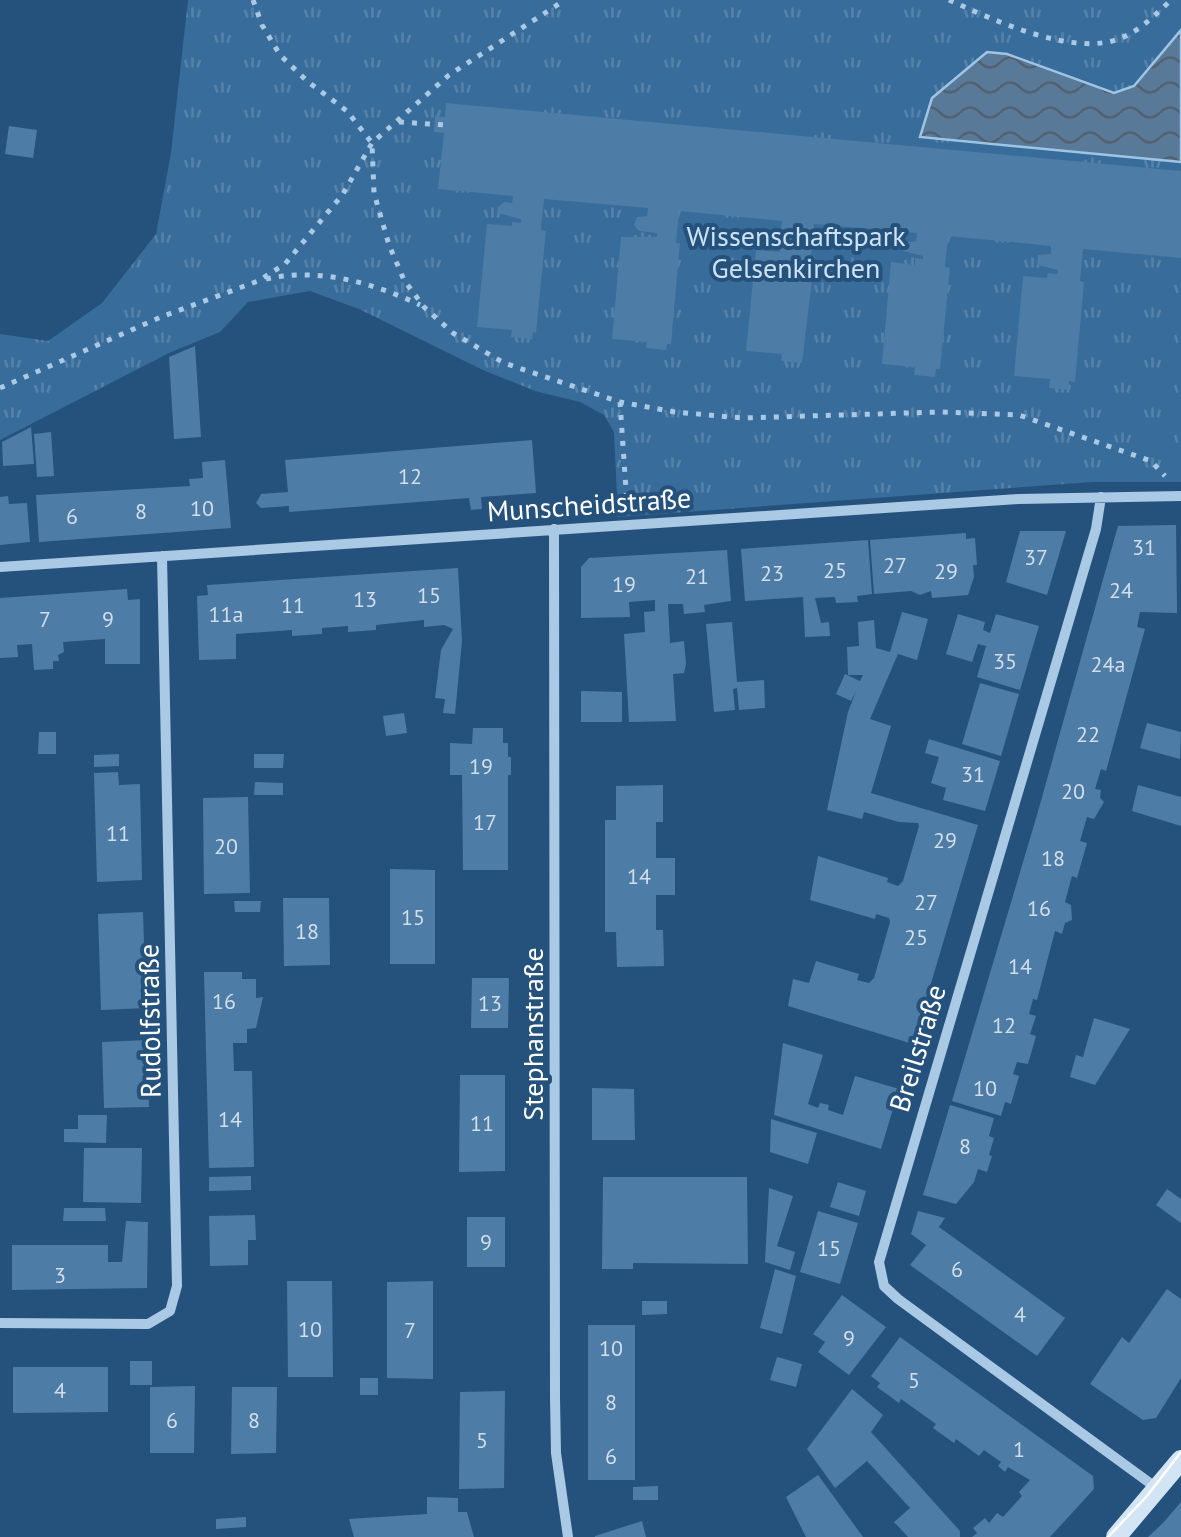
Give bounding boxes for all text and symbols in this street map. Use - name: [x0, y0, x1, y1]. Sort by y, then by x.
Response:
- park label: Wissenschaftspark Gelsenkirchen: [686, 217, 906, 286]
- house number: 12: [398, 462, 422, 490]
- street label: Munscheidstraße: [486, 478, 692, 530]
- house number: 10: [190, 494, 214, 522]
- house number: 8: [135, 497, 147, 525]
- house number: 6: [66, 502, 78, 530]
- house number: 31: [1132, 533, 1156, 561]
- house number: 37: [1024, 543, 1048, 571]
- house number: 27: [883, 551, 907, 579]
- house number: 25: [823, 556, 847, 584]
- house number: 29: [934, 557, 958, 585]
- house number: 23: [760, 559, 784, 587]
- house number: 21: [685, 562, 709, 590]
- house number: 19: [612, 570, 636, 598]
- house number: 24: [1109, 576, 1133, 604]
- house number: 15: [417, 581, 441, 609]
- house number: 13: [353, 585, 377, 613]
- house number: 11: [281, 591, 305, 619]
- house number: 11a: [209, 600, 243, 628]
- house number: 7: [39, 605, 51, 633]
- house number: 9: [102, 605, 114, 633]
- house number: 35: [993, 647, 1017, 675]
- house number: 24a: [1091, 650, 1125, 678]
- house number: 22: [1076, 720, 1100, 748]
- house number: 19: [469, 752, 493, 780]
- house number: 31: [961, 760, 985, 788]
- house number: 20: [1061, 777, 1085, 805]
- house number: 17: [473, 808, 497, 836]
- house number: 11: [106, 819, 130, 847]
- house number: 29: [933, 826, 957, 854]
- house number: 20: [214, 832, 238, 860]
- house number: 18: [1041, 844, 1065, 872]
- house number: 14: [627, 862, 651, 890]
- house number: 27: [914, 888, 938, 916]
- house number: 16: [1027, 894, 1051, 922]
- house number: 15: [401, 903, 425, 931]
- house number: 18: [295, 917, 319, 945]
- house number: 25: [904, 923, 928, 951]
- street label: Rudolfstraße: [129, 944, 169, 1098]
- street label: Stephanstraße: [514, 947, 551, 1121]
- house number: 14: [1008, 952, 1032, 980]
- street label: Breilstraße: [880, 980, 954, 1116]
- house number: 16: [212, 987, 236, 1015]
- house number: 13: [478, 989, 502, 1017]
- house number: 12: [992, 1011, 1016, 1039]
- house number: 10: [973, 1074, 997, 1102]
- house number: 14: [218, 1105, 242, 1133]
- house number: 11: [470, 1109, 494, 1137]
- house number: 8: [959, 1132, 971, 1160]
- house number: 9: [480, 1228, 492, 1256]
- house number: 15: [817, 1234, 841, 1262]
- house number: 6: [951, 1255, 963, 1283]
- house number: 3: [54, 1261, 66, 1289]
- house number: 4: [1014, 1300, 1026, 1328]
- house number: 10: [298, 1315, 322, 1343]
- house number: 7: [404, 1316, 416, 1344]
- house number: 9: [843, 1324, 855, 1352]
- house number: 10: [599, 1334, 623, 1362]
- house number: 5: [908, 1366, 920, 1394]
- house number: 4: [54, 1376, 66, 1404]
- house number: 8: [605, 1388, 617, 1416]
- house number: 6: [166, 1406, 178, 1434]
- house number: 8: [248, 1406, 260, 1434]
- house number: 5: [476, 1426, 488, 1454]
- house number: 1: [1013, 1435, 1025, 1463]
- house number: 6: [605, 1442, 617, 1470]

